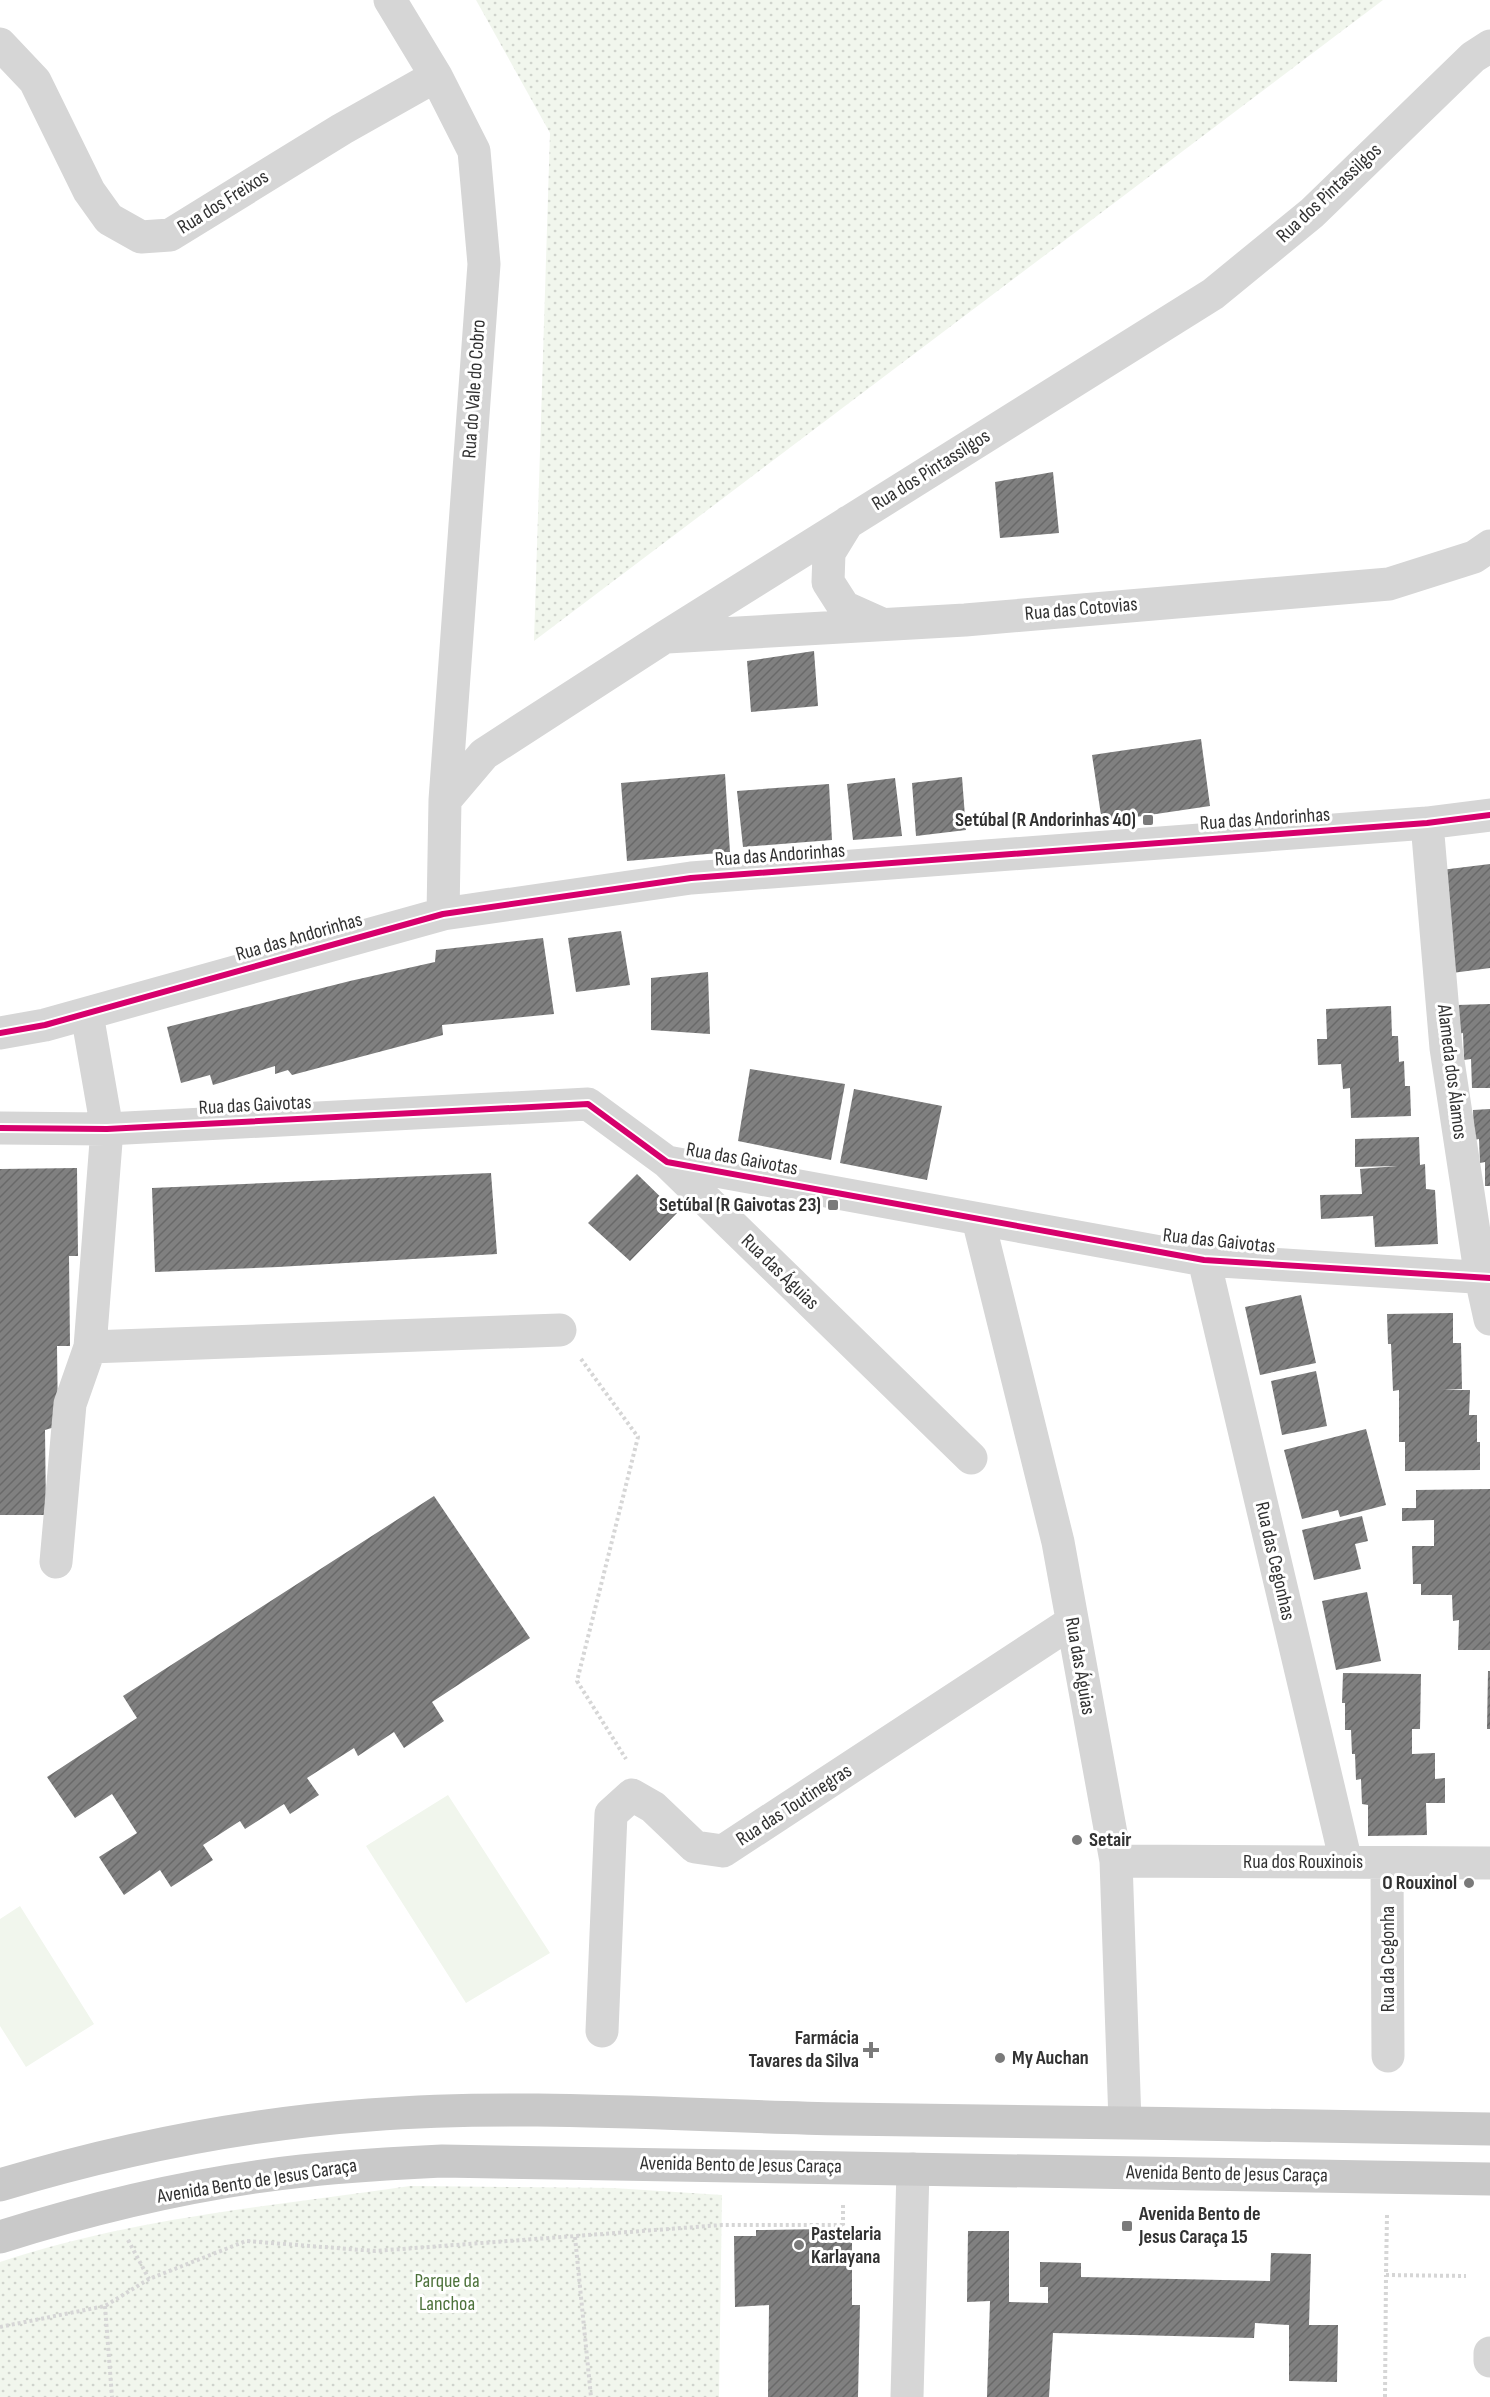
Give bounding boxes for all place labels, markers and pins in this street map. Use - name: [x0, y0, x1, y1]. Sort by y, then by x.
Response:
- place label: Setúbal (R Andorinhas 40): [955, 808, 1136, 832]
- marker: Setúbal (R Andorinhas 40): [1141, 813, 1155, 827]
- place label: Setúbal (R Gaivotas 23): [659, 1193, 821, 1217]
- marker: Setúbal (R Gaivotas 23): [826, 1198, 840, 1212]
- place label: Setair: [1089, 1828, 1132, 1852]
- marker: Setair: [1070, 1833, 1084, 1847]
- place label: O Rouxinol: [1382, 1871, 1457, 1895]
- marker: O Rouxinol: [1462, 1876, 1476, 1890]
- place label: Farmácia Tavares da Silva: [748, 2026, 859, 2073]
- marker: Farmácia Tavares da Silva: [864, 2043, 878, 2057]
- place label: My Auchan: [1012, 2046, 1089, 2070]
- marker: My Auchan: [993, 2051, 1007, 2065]
- place label: Avenida Bento de Jesus Caraça 15: [1138, 2202, 1260, 2249]
- marker: Avenida Bento de Jesus Caraça 15: [1120, 2219, 1134, 2233]
- place label: Pastelaria Karlayana: [811, 2222, 881, 2269]
- marker: Pastelaria Karlayana: [792, 2238, 806, 2252]

